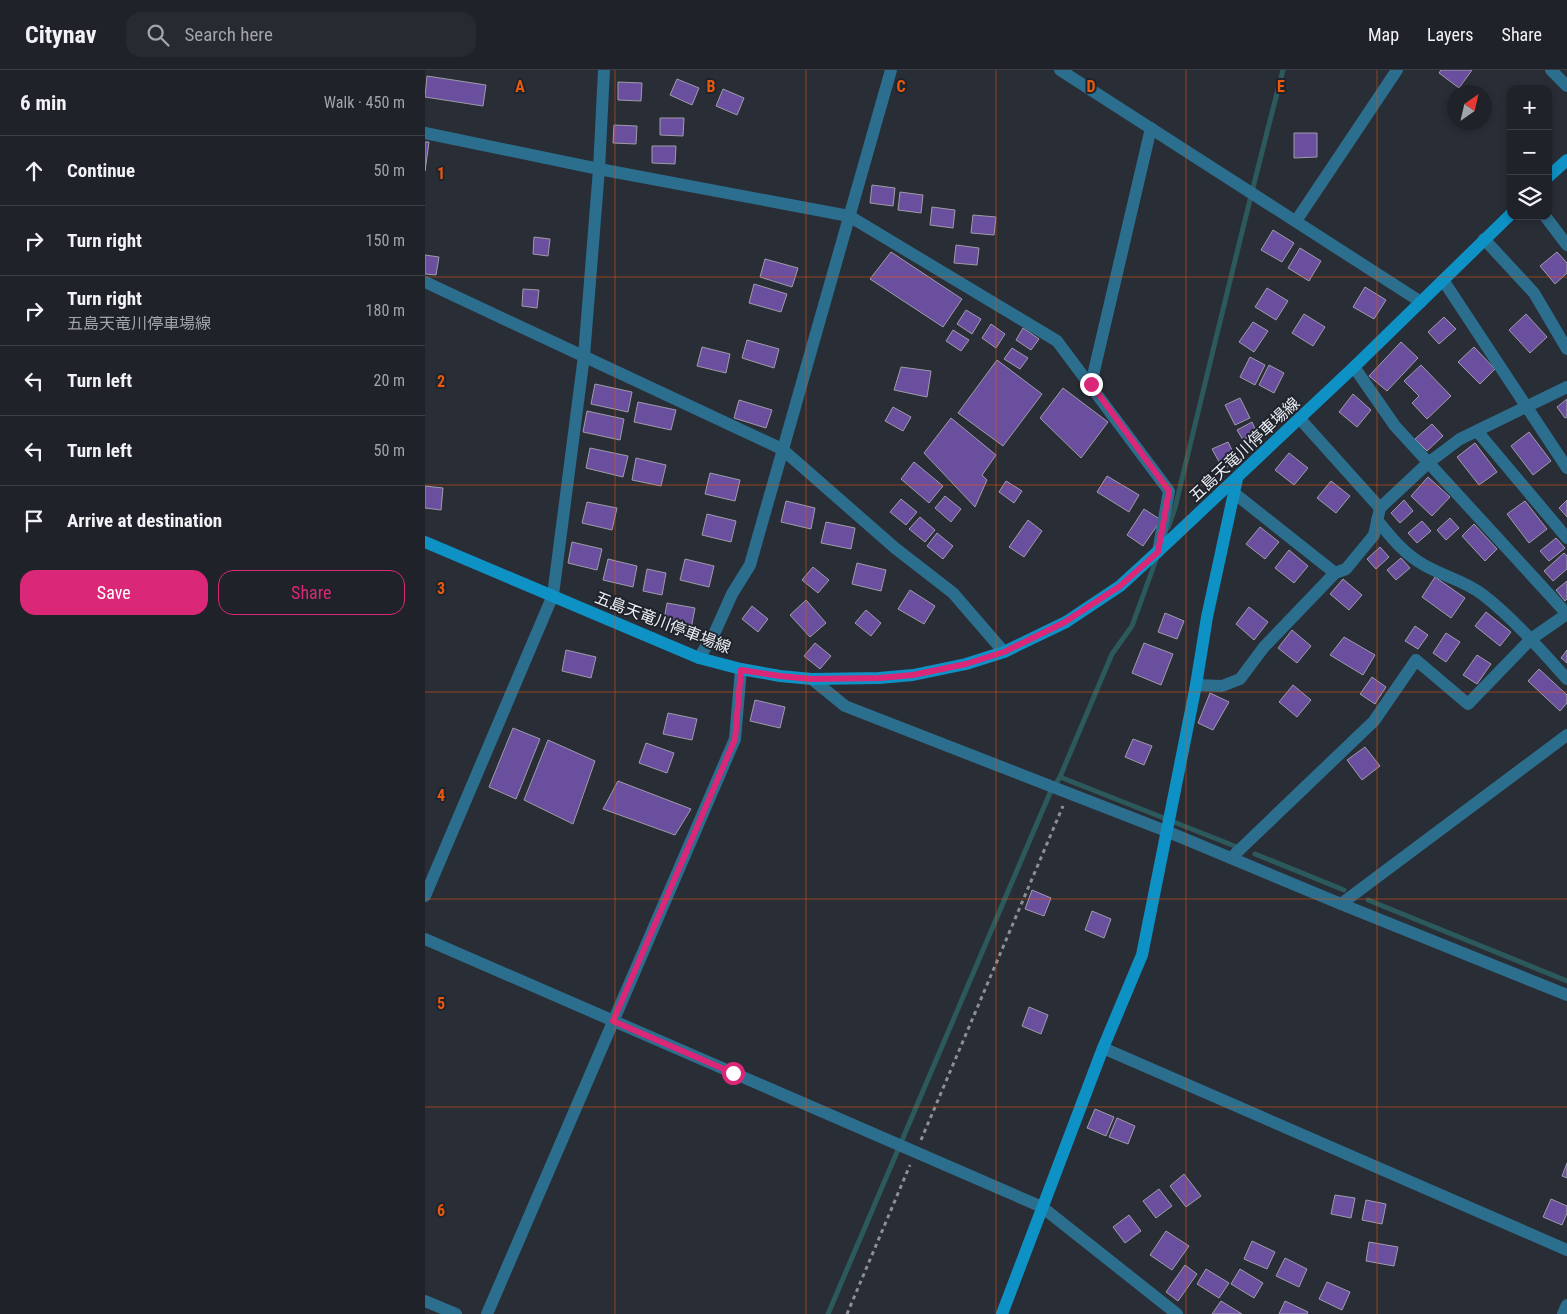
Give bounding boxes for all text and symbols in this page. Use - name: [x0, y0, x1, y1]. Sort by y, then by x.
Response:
- search box: [126, 12, 476, 57]
- text: Citynav: [25, 21, 96, 49]
- icon: search: [144, 21, 172, 49]
- text: Search here: [184, 23, 273, 46]
- text: Map: [1368, 24, 1399, 45]
- text: Layers: [1427, 24, 1474, 45]
- text: Share: [1502, 24, 1542, 45]
- text: A: [515, 77, 525, 96]
- text: B: [707, 77, 716, 96]
- text: C: [896, 77, 906, 96]
- text: D: [1086, 77, 1096, 96]
- text: E: [1277, 77, 1285, 96]
- north arrow: [1447, 85, 1492, 130]
- map controls: [1507, 85, 1552, 220]
- button: +: [1507, 85, 1552, 130]
- text: 6 min: [20, 91, 67, 115]
- text: Walk · 450 m: [324, 93, 405, 112]
- button: −: [1507, 130, 1552, 175]
- icon: ahead: [20, 157, 48, 185]
- text: Continue: [67, 159, 135, 182]
- text: 50 m: [373, 161, 405, 180]
- text: 1: [437, 164, 445, 183]
- button: layers: [1507, 175, 1552, 220]
- icon: right: [20, 227, 48, 255]
- text: Turn right: [67, 229, 142, 252]
- text: 150 m: [366, 231, 405, 250]
- text: Turn right: [67, 287, 142, 310]
- icon: right: [20, 297, 48, 325]
- text: 180 m: [366, 301, 405, 320]
- text: 五島天竜川停車場線: [67, 314, 211, 333]
- icon: left: [20, 367, 48, 395]
- text: Turn left: [67, 369, 132, 392]
- text: 20 m: [373, 371, 405, 390]
- text: 2: [437, 372, 445, 391]
- route end: [1080, 373, 1103, 396]
- street label: 五島天竜川停車場線: [1185, 393, 1303, 505]
- icon: left: [20, 437, 48, 465]
- text: Turn left: [67, 439, 132, 462]
- text: 50 m: [373, 441, 405, 460]
- icon: arrive: [20, 507, 48, 535]
- text: Arrive at destination: [67, 509, 222, 532]
- button: Save: [20, 570, 208, 615]
- button: Share: [218, 570, 405, 615]
- text: 3: [437, 579, 445, 598]
- street label: 五島天竜川停車場線: [592, 588, 733, 657]
- text: 4: [437, 786, 445, 805]
- text: 5: [437, 994, 445, 1013]
- route start: [722, 1062, 745, 1085]
- text: 6: [437, 1201, 445, 1220]

